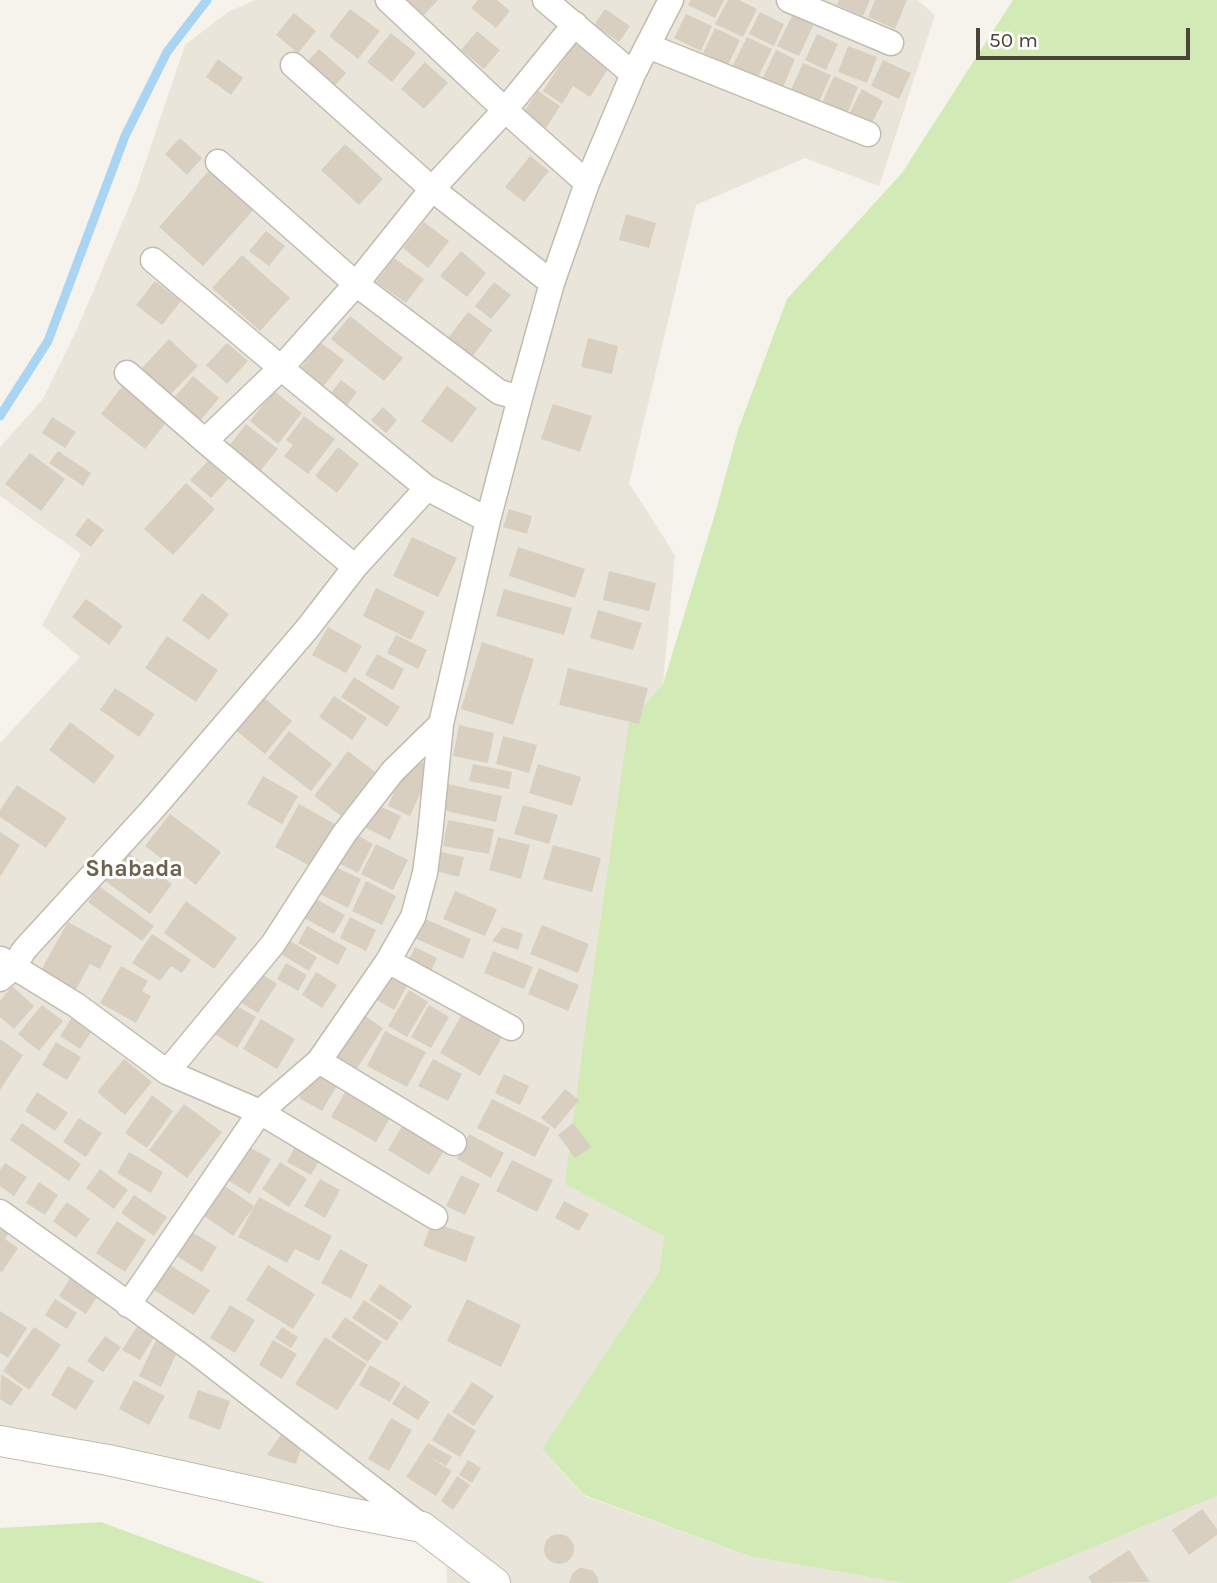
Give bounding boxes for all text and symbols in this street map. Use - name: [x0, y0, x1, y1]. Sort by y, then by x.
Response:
- scale bar: [979, 14, 1192, 58]
- text: 50 m: [989, 28, 1038, 52]
- district label: Shabada: [85, 855, 183, 883]

